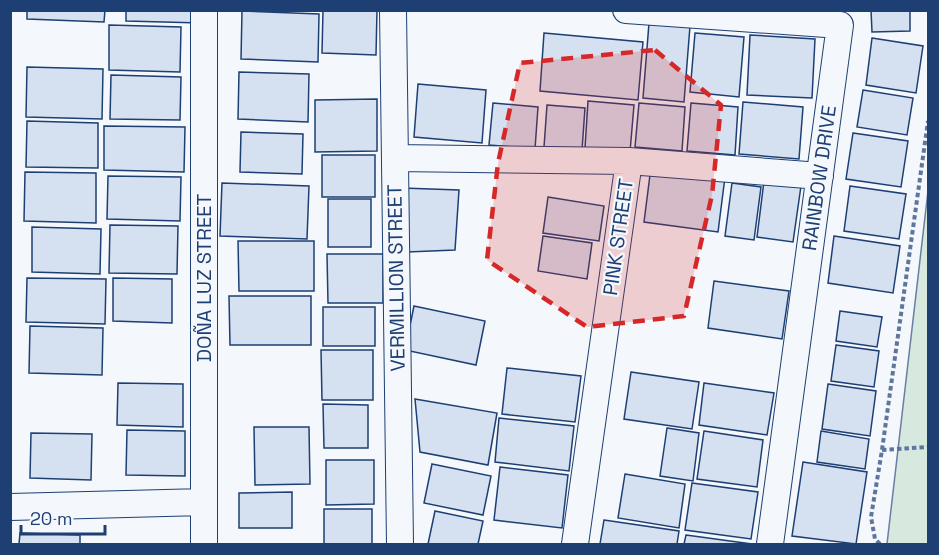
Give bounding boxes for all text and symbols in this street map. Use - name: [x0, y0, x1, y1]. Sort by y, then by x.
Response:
- street label: RAINBOW DRIVE: [796, 104, 842, 252]
- street label: PINK STREET: [597, 177, 639, 297]
- street label: VERMILLION STREET: [381, 184, 411, 372]
- street label: DOÑA LUZ STREET: [191, 194, 217, 362]
- scale bar: [21, 498, 105, 536]
- text: 20 m: [30, 507, 73, 530]

